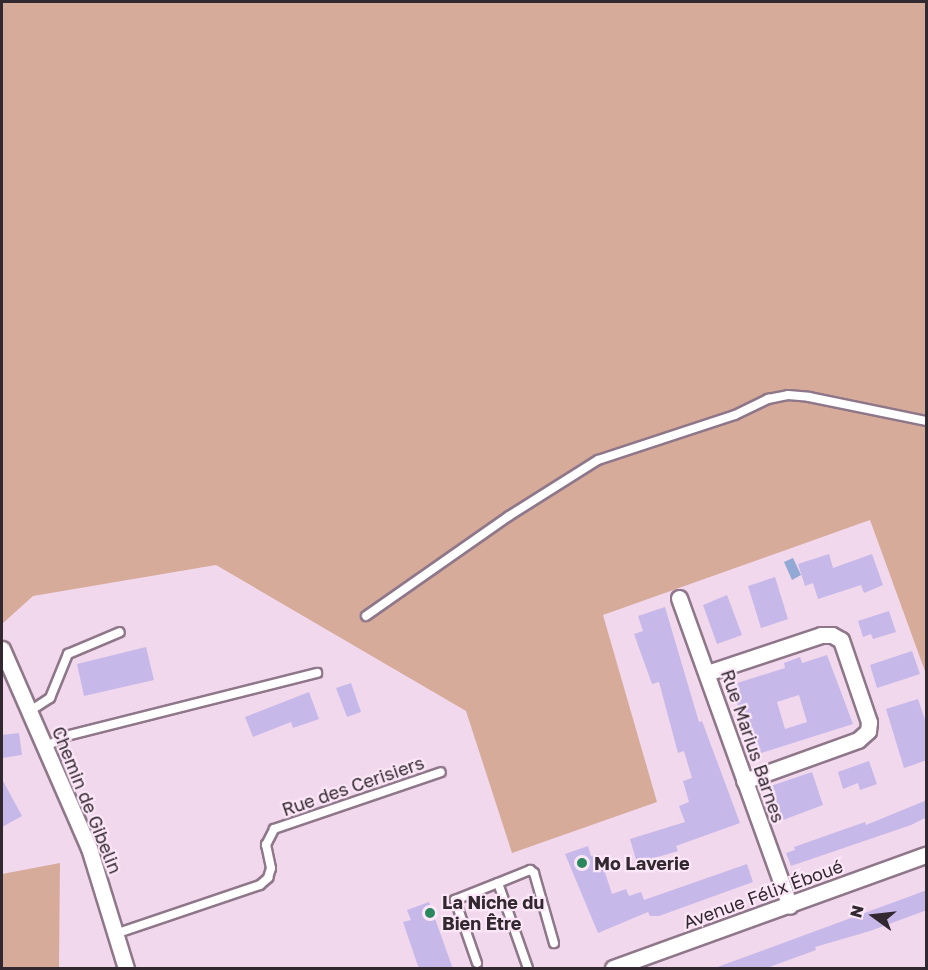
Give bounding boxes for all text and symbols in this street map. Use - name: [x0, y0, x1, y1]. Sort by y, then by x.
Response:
- street label: Rue Marius Barnes: [717, 667, 789, 825]
- street label: Chemin de Gibelin: [48, 723, 126, 877]
- street label: Rue des Cerisiers: [279, 752, 427, 820]
- place label: Mo Laverie: [594, 852, 690, 874]
- street label: Avenue Félix Éboué: [680, 855, 846, 933]
- marker: Mo Laverie: [575, 856, 589, 870]
- north arrow: [844, 886, 904, 946]
- place label: La Niche du Bien Être: [442, 892, 544, 934]
- text: N: [845, 903, 868, 920]
- marker: La Niche du Bien Être: [423, 906, 437, 920]

